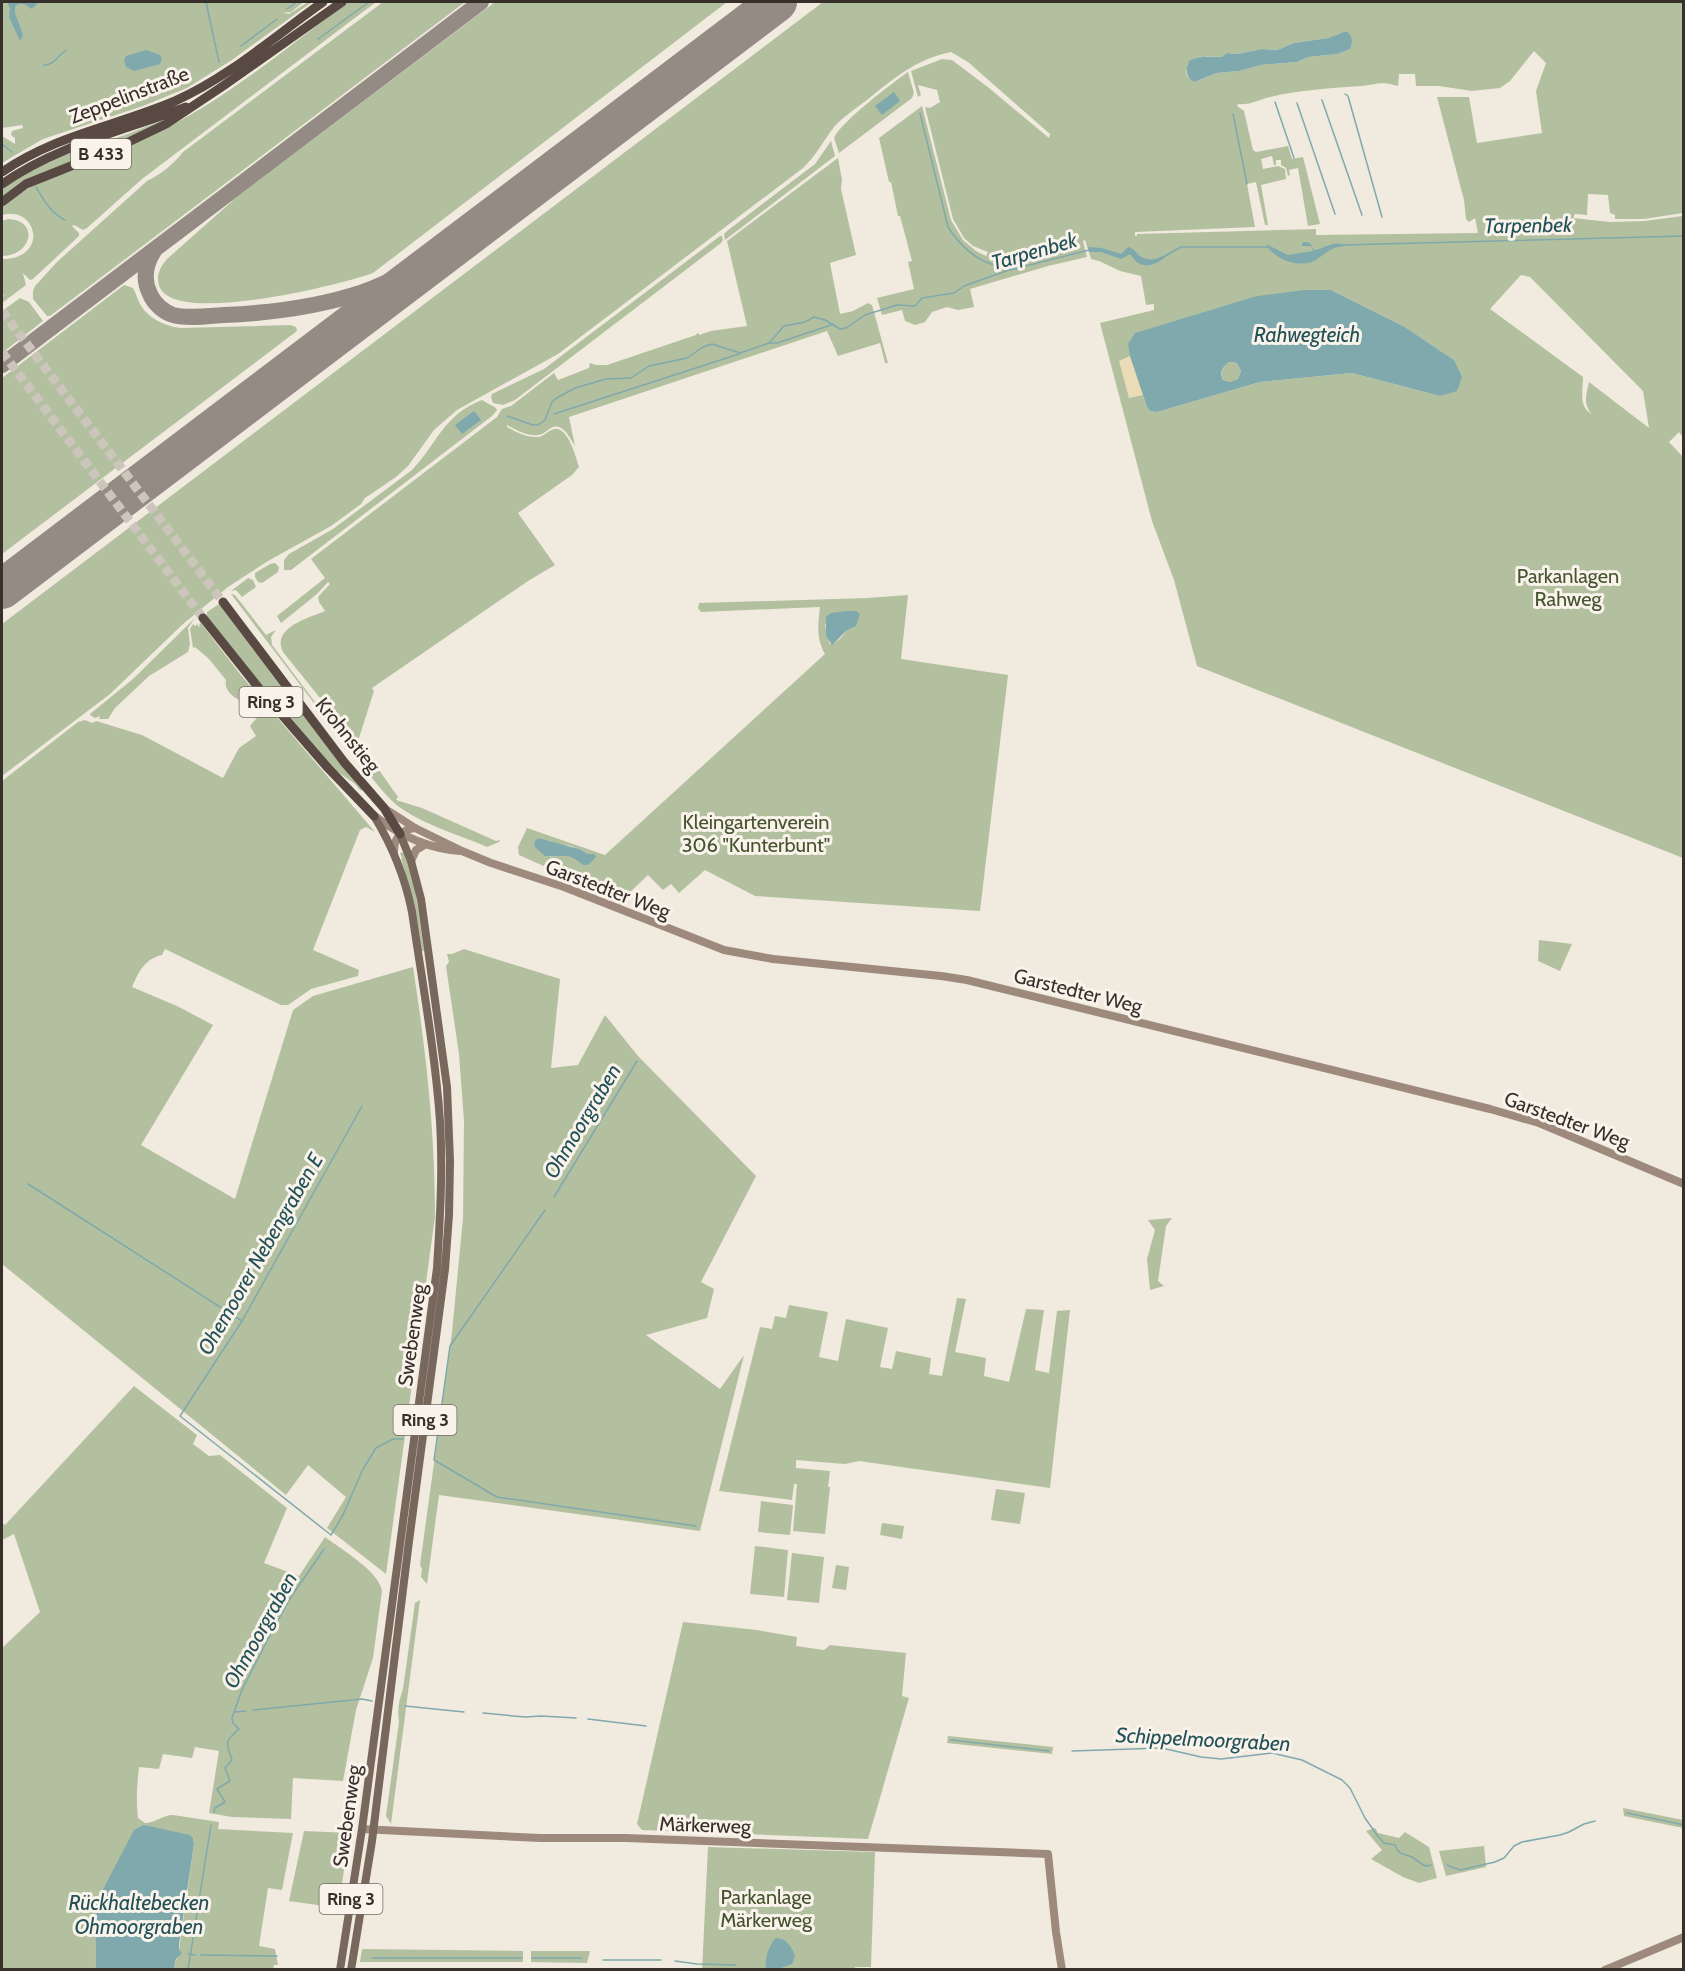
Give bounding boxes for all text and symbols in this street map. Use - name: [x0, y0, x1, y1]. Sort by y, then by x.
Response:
- street label: Zeppelinstraße: [66, 61, 192, 129]
- road number: B 433: [71, 139, 131, 169]
- water label: Tarpenbek: [1484, 212, 1573, 238]
- water label: Tarpenbek: [988, 227, 1081, 275]
- water label: Rahwegteich: [1254, 322, 1360, 347]
- park label: Parkanlagen Rahweg: [1517, 564, 1619, 611]
- road number: Ring 3: [240, 687, 302, 717]
- street label: Krohnstieg: [310, 693, 386, 778]
- park label: Kleingartenverein 306 "Kunterbunt": [682, 810, 830, 857]
- street label: Garstedter Weg: [542, 854, 675, 924]
- street label: Garstedter Weg: [1011, 963, 1146, 1019]
- water label: Ohmoorgraben: [538, 1059, 626, 1183]
- street label: Garstedter Weg: [1501, 1086, 1634, 1154]
- water label: Ohemoorer Nebengraben E: [192, 1148, 328, 1359]
- street label: Swebenweg: [393, 1281, 431, 1388]
- road number: Ring 3: [394, 1405, 456, 1435]
- water label: Ohmoorgraben: [218, 1568, 302, 1692]
- water label: Schippelmoorgraben: [1115, 1722, 1291, 1756]
- street label: Swebenweg: [328, 1762, 366, 1869]
- street label: Märkerweg: [659, 1811, 752, 1839]
- road number: Ring 3: [320, 1884, 382, 1914]
- park label: Parkanlage Märkerweg: [720, 1885, 813, 1932]
- water label: Rückhaltebecken Ohmoorgraben: [69, 1890, 209, 1939]

